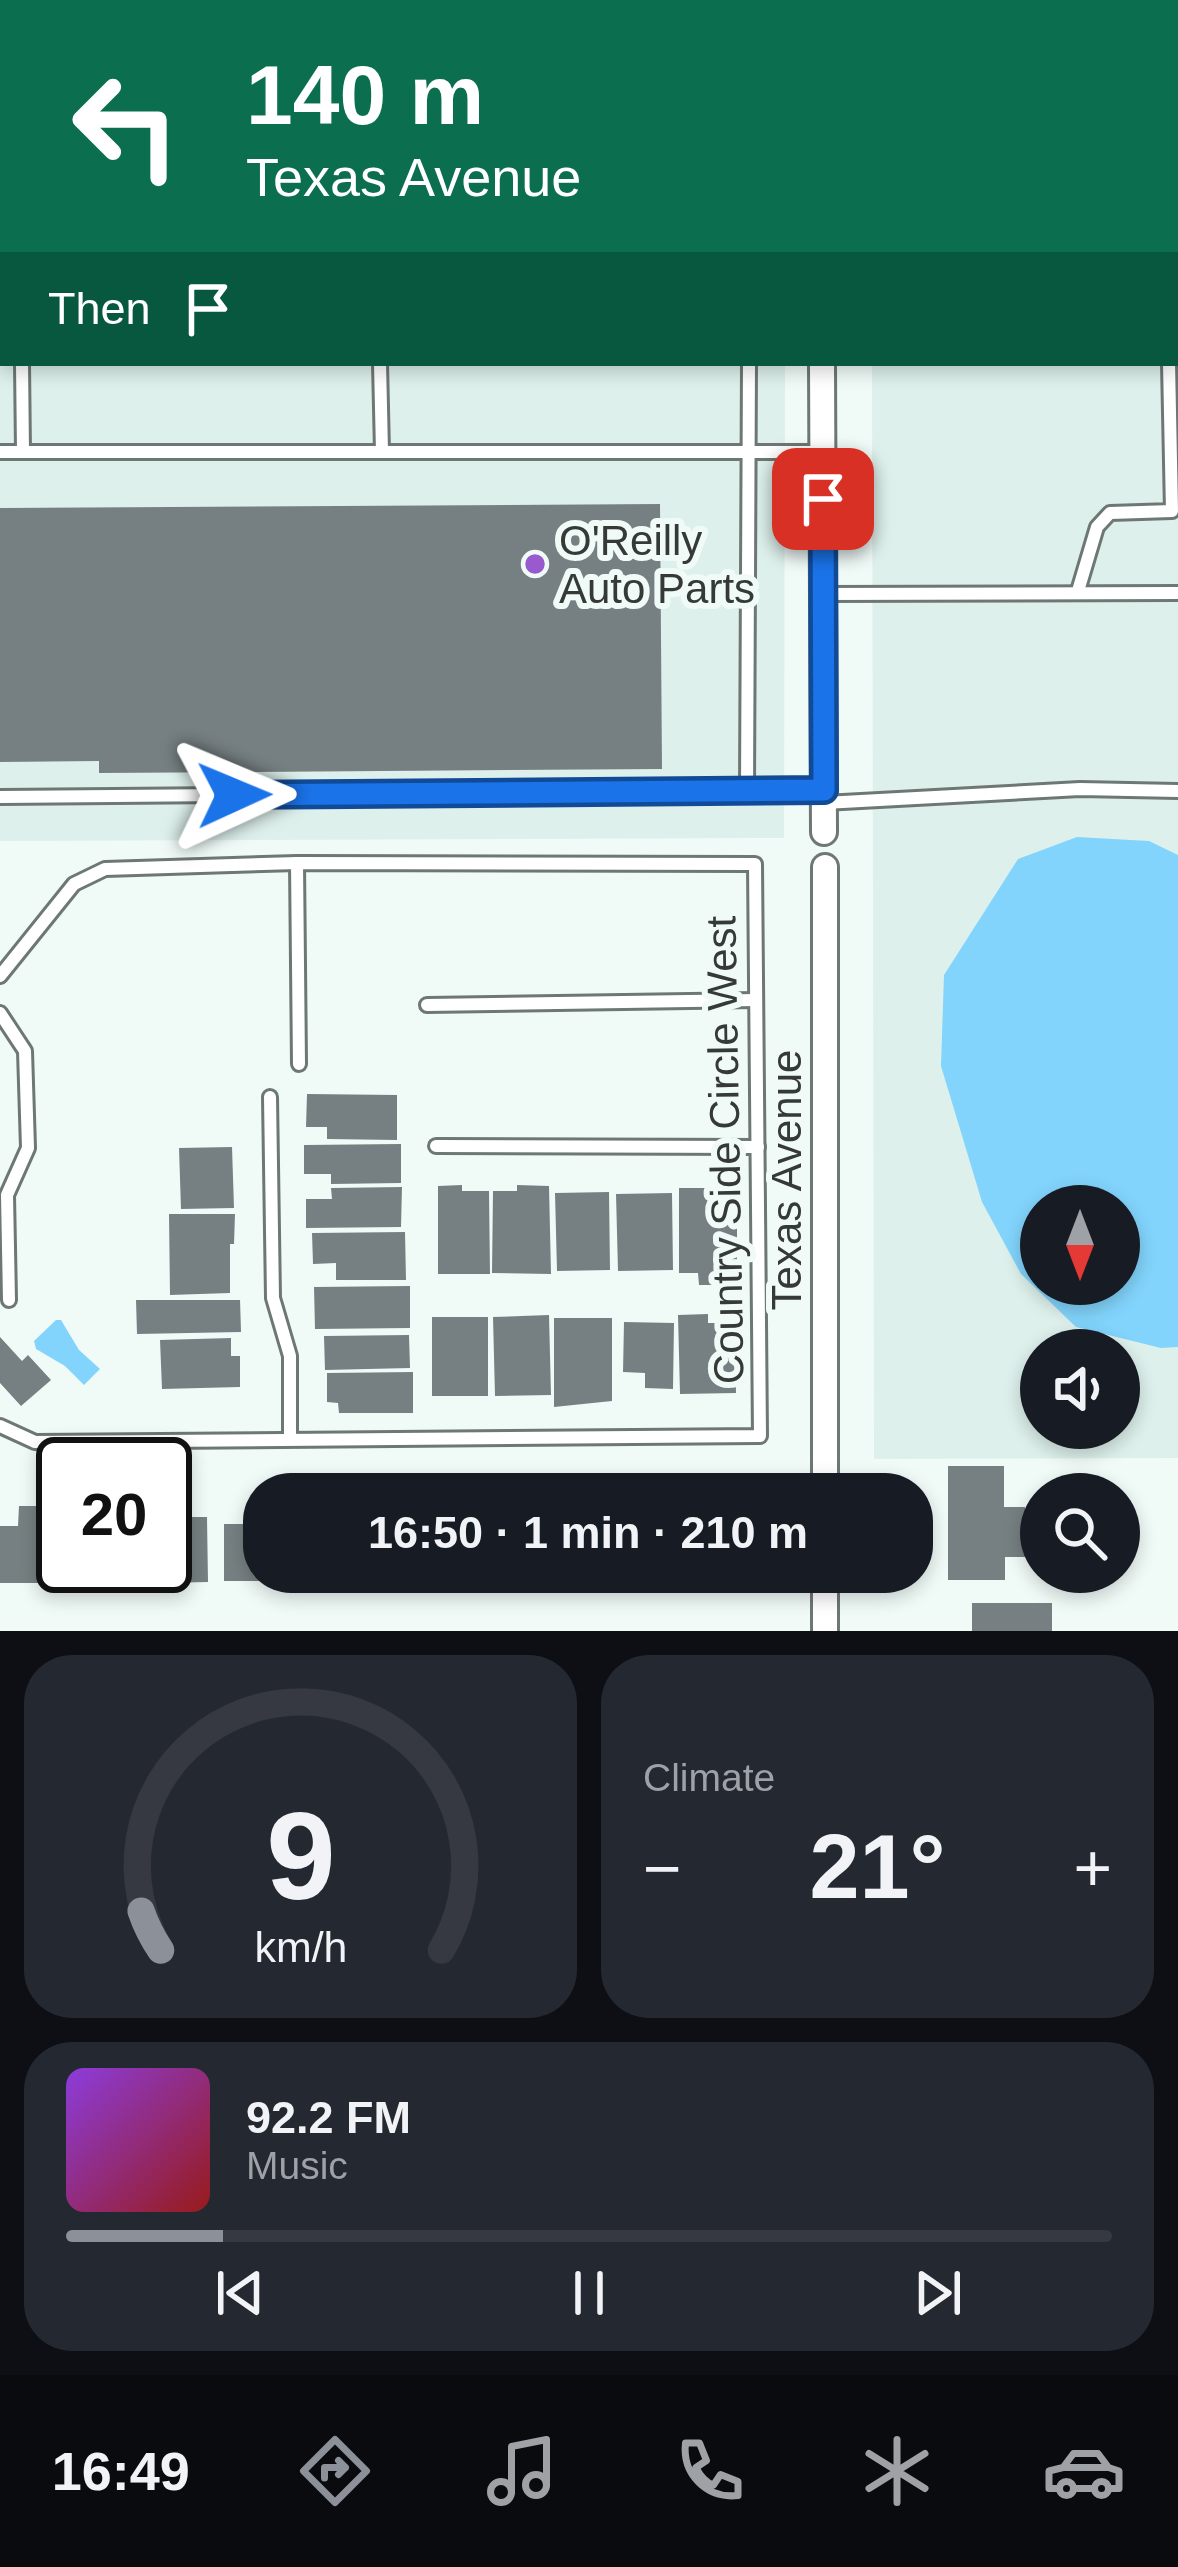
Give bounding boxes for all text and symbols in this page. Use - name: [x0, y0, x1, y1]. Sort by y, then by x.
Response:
- icon: left: [48, 48, 204, 204]
- text: 140 m: [246, 48, 484, 142]
- text: Texas Avenue: [246, 147, 581, 207]
- icon: arrive: [175, 276, 241, 342]
- text: Then: [48, 283, 151, 334]
- pin: [772, 448, 874, 550]
- icon: arrive: [790, 466, 856, 532]
- place label: O'Reilly Auto Parts: [559, 517, 755, 612]
- marker: O'Reilly Auto Parts: [522, 551, 548, 577]
- position arrow: [171, 732, 297, 858]
- street label: Country Side Circle West: [697, 915, 753, 1385]
- street label: Texas Avenue: [763, 1050, 810, 1310]
- north arrow: [1020, 1185, 1140, 1305]
- map controls: [1020, 1185, 1140, 1593]
- button: sound: [1020, 1329, 1140, 1449]
- speed limit sign: 20: [36, 1437, 192, 1593]
- button: search: [1020, 1473, 1140, 1593]
- text: 16:50 · 1 min · 210 m: [368, 1507, 808, 1558]
- text: Climate: [643, 1756, 775, 1799]
- text: 9: [266, 1786, 335, 1925]
- text: 21°: [809, 1817, 946, 1917]
- text: −: [643, 1831, 682, 1905]
- text: +: [1073, 1831, 1112, 1905]
- text: km/h: [254, 1922, 347, 1970]
- text: 92.2 FM: [246, 2092, 411, 2143]
- text: Music: [246, 2144, 348, 2187]
- icon: previous: [207, 2260, 273, 2326]
- icon: pause: [556, 2260, 622, 2326]
- icon: next: [905, 2260, 971, 2326]
- icon: directions: [293, 2429, 377, 2513]
- icon: music: [480, 2429, 564, 2513]
- icon: phone: [668, 2429, 752, 2513]
- icon: climate: [855, 2429, 939, 2513]
- icon: car: [1042, 2429, 1126, 2513]
- text: 16:49: [52, 2441, 190, 2501]

